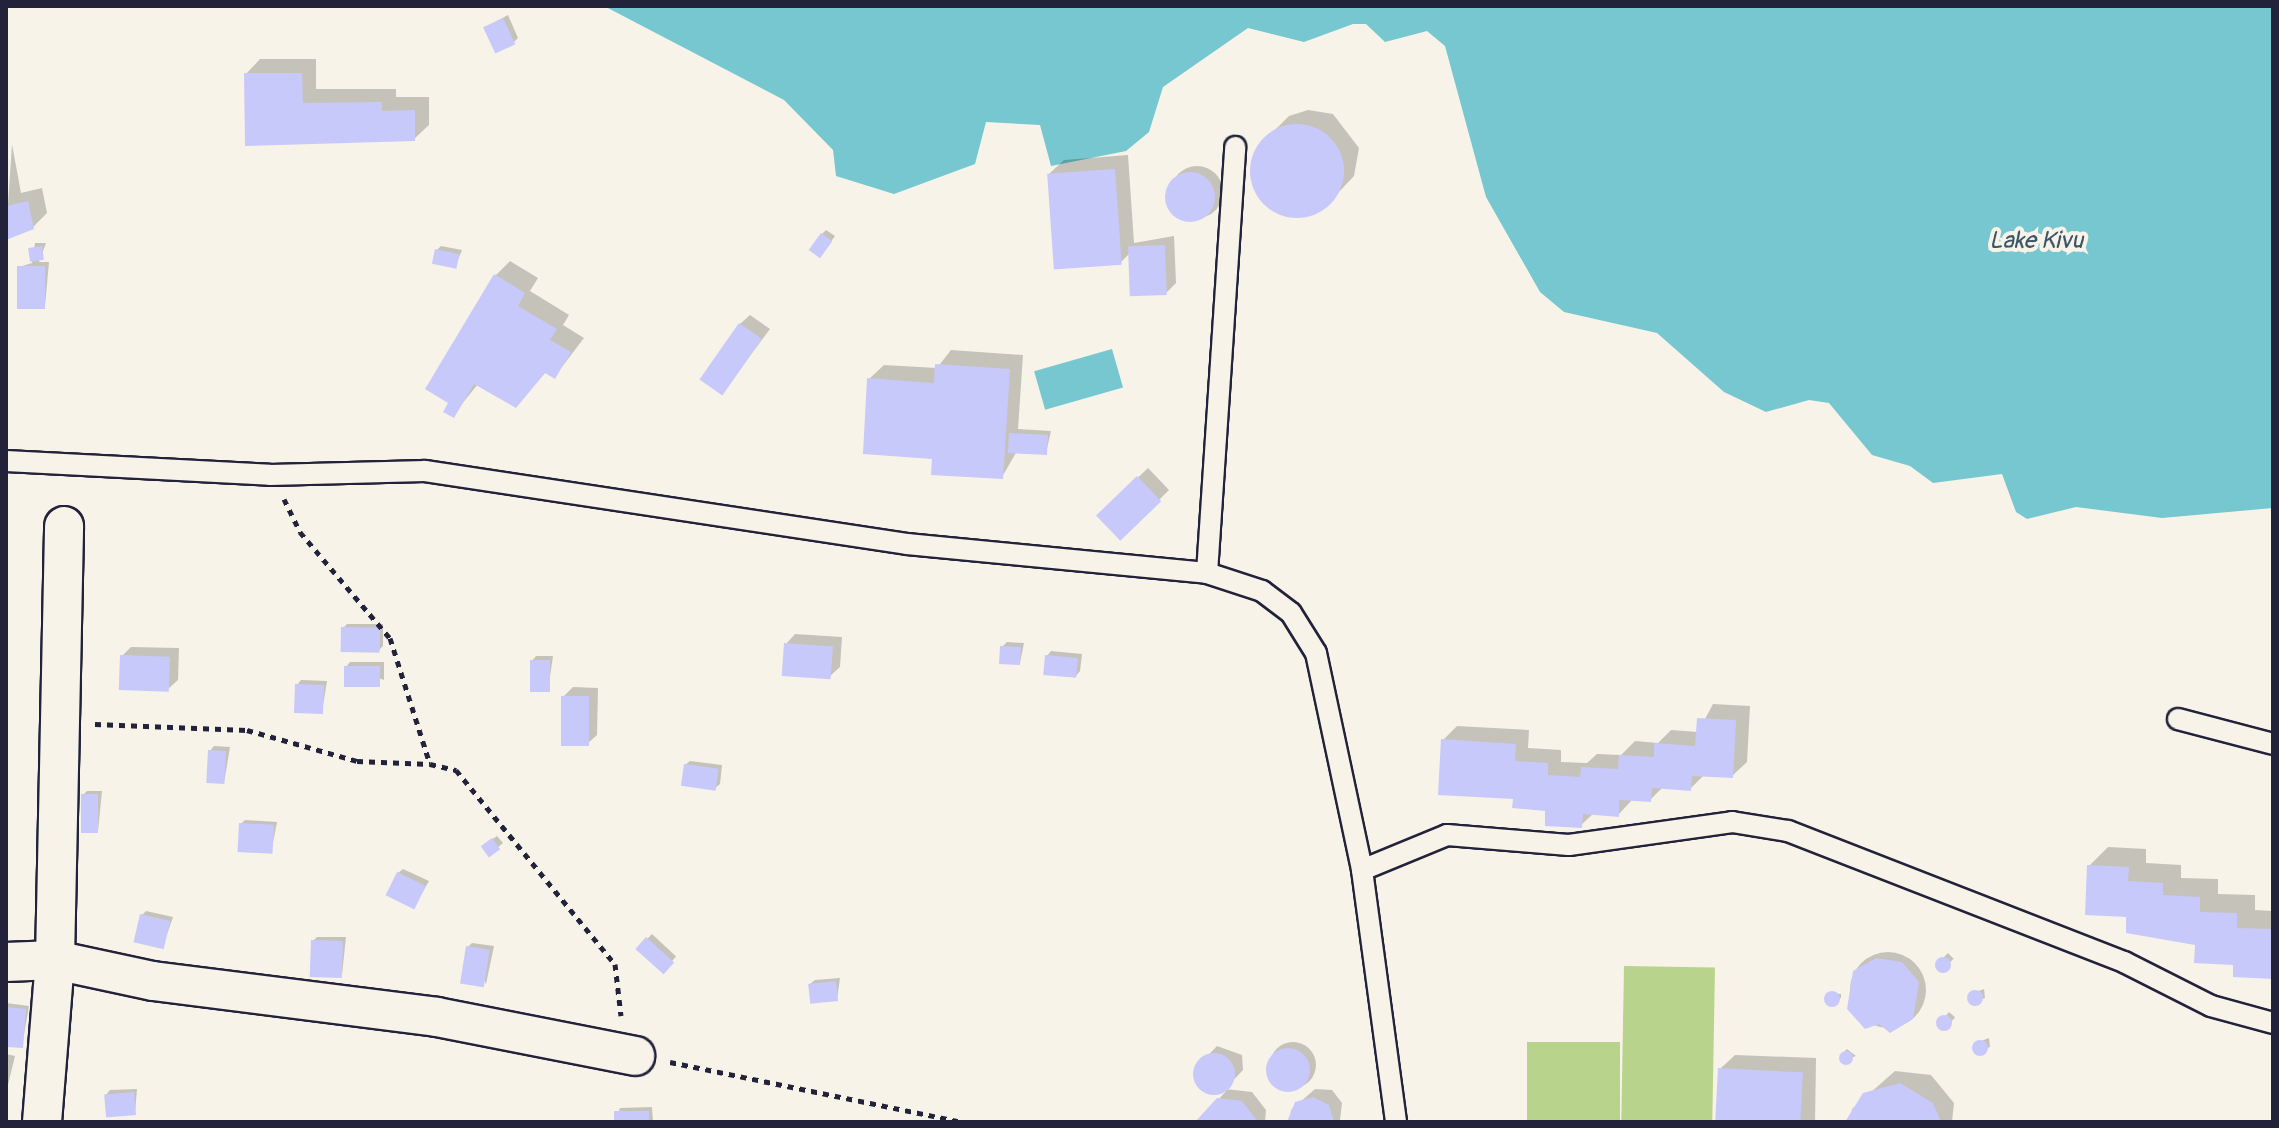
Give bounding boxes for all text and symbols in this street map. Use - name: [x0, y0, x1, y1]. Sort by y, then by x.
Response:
- water label: Lake Kivu: [1989, 227, 2083, 255]

